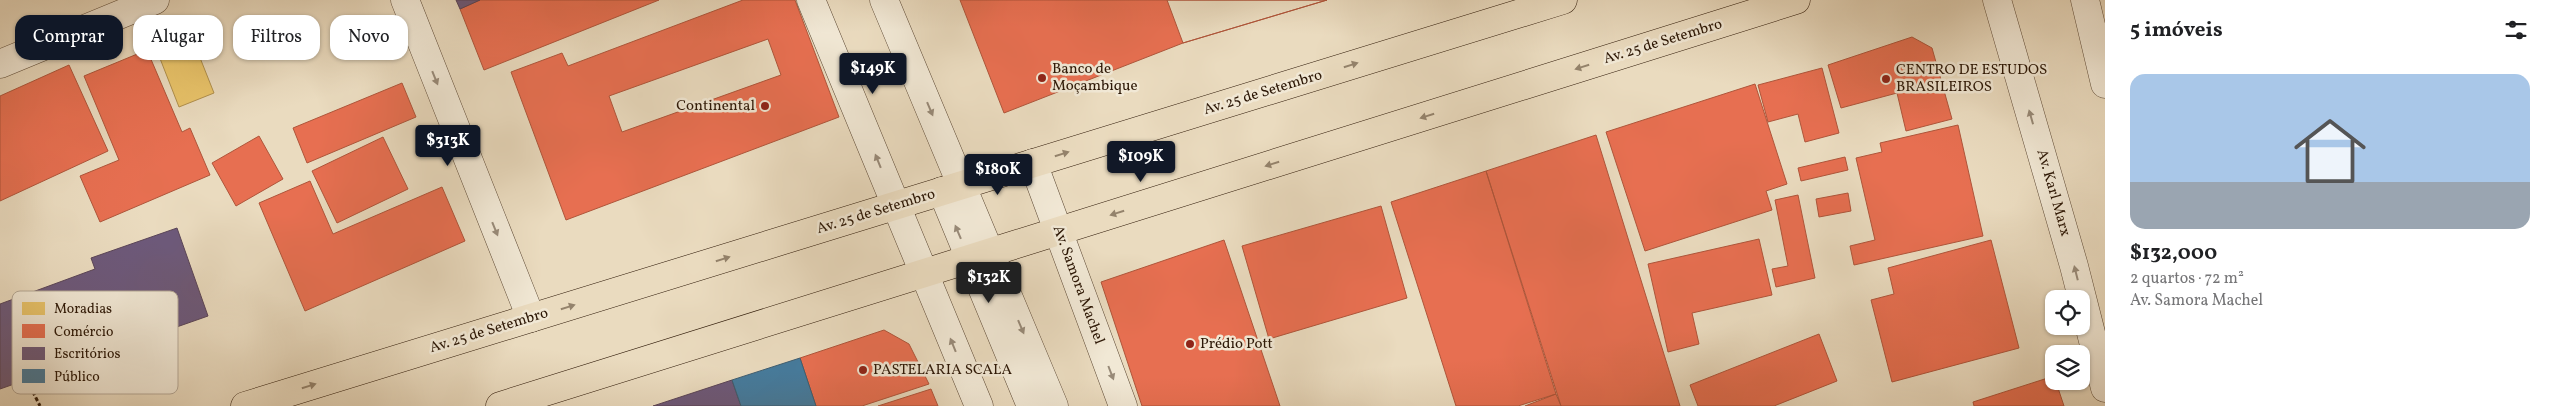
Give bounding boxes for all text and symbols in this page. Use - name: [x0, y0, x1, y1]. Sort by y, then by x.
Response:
- street label: Av. 25 de Setembro: [1601, 14, 1725, 70]
- chip: Comprar: [15, 15, 123, 60]
- chip: Alugar: [133, 15, 223, 60]
- chip: Filtros: [233, 15, 320, 60]
- chip: Novo: [330, 15, 408, 60]
- text: 5 imóveis: [2130, 16, 2223, 45]
- icon: filters: [2502, 16, 2530, 44]
- pin: $149K: [838, 52, 908, 95]
- text: $149K: [850, 58, 896, 80]
- place label: Banco de Moçambique: [1052, 59, 1138, 97]
- place label: CENTRO DE ESTUDOS BRASILEIROS: [1896, 60, 2047, 98]
- one-way arrow: [1344, 61, 1359, 69]
- one-way arrow: [1574, 63, 1589, 71]
- street label: Av. 25 de Setembro: [1201, 65, 1325, 121]
- one-way arrow: [432, 71, 440, 85]
- marker: Banco de Moçambique: [1036, 72, 1048, 84]
- marker: CENTRO DE ESTUDOS BRASILEIROS: [1880, 73, 1892, 85]
- place label: Continental: [676, 96, 755, 117]
- marker: Continental: [759, 100, 771, 112]
- one-way arrow: [927, 102, 935, 117]
- icon: home: [2285, 106, 2375, 196]
- one-way arrow: [2027, 109, 2035, 124]
- one-way arrow: [1419, 112, 1434, 120]
- pin: $313K: [413, 124, 483, 167]
- text: $313K: [426, 130, 470, 152]
- pin: $109K: [1106, 140, 1176, 183]
- text: $109K: [1118, 146, 1164, 168]
- street label: Av. Karl Marx: [2031, 147, 2076, 239]
- one-way arrow: [1055, 150, 1070, 158]
- one-way arrow: [873, 154, 881, 168]
- pin: $180K: [963, 154, 1033, 196]
- text: $180K: [975, 159, 1021, 181]
- one-way arrow: [1264, 161, 1279, 169]
- street label: Av. 25 de Setembro: [814, 184, 938, 240]
- one-way arrow: [1109, 209, 1124, 217]
- one-way arrow: [492, 222, 500, 236]
- street label: Av. Samora Machel: [1047, 223, 1109, 347]
- one-way arrow: [954, 225, 962, 239]
- text: $132,000: [2130, 239, 2217, 268]
- one-way arrow: [715, 255, 730, 263]
- pin: $132K: [954, 262, 1024, 304]
- one-way arrow: [2072, 265, 2080, 280]
- text: $132K: [967, 267, 1011, 289]
- text: 2 quartos · 72 m²: [2130, 268, 2244, 290]
- map controls: [2045, 290, 2090, 390]
- button: locate: [2045, 290, 2090, 335]
- text: Av. Samora Machel: [2130, 290, 2263, 312]
- legend: [12, 291, 178, 394]
- text: Moradias: [54, 300, 112, 319]
- one-way arrow: [560, 302, 575, 310]
- street label: Av. 25 de Setembro: [427, 303, 551, 359]
- one-way arrow: [1018, 320, 1026, 334]
- text: Comércio: [54, 323, 113, 342]
- place label: Prédio Pott: [1200, 334, 1273, 355]
- one-way arrow: [949, 338, 957, 352]
- marker: Prédio Pott: [1184, 338, 1196, 350]
- text: Escritórios: [54, 345, 121, 364]
- button: layers: [2045, 345, 2090, 390]
- place label: PASTELARIA SCALA: [873, 360, 1012, 381]
- marker: PASTELARIA SCALA: [857, 364, 869, 376]
- one-way arrow: [1107, 366, 1115, 381]
- text: Público: [54, 368, 100, 387]
- one-way arrow: [301, 382, 316, 390]

